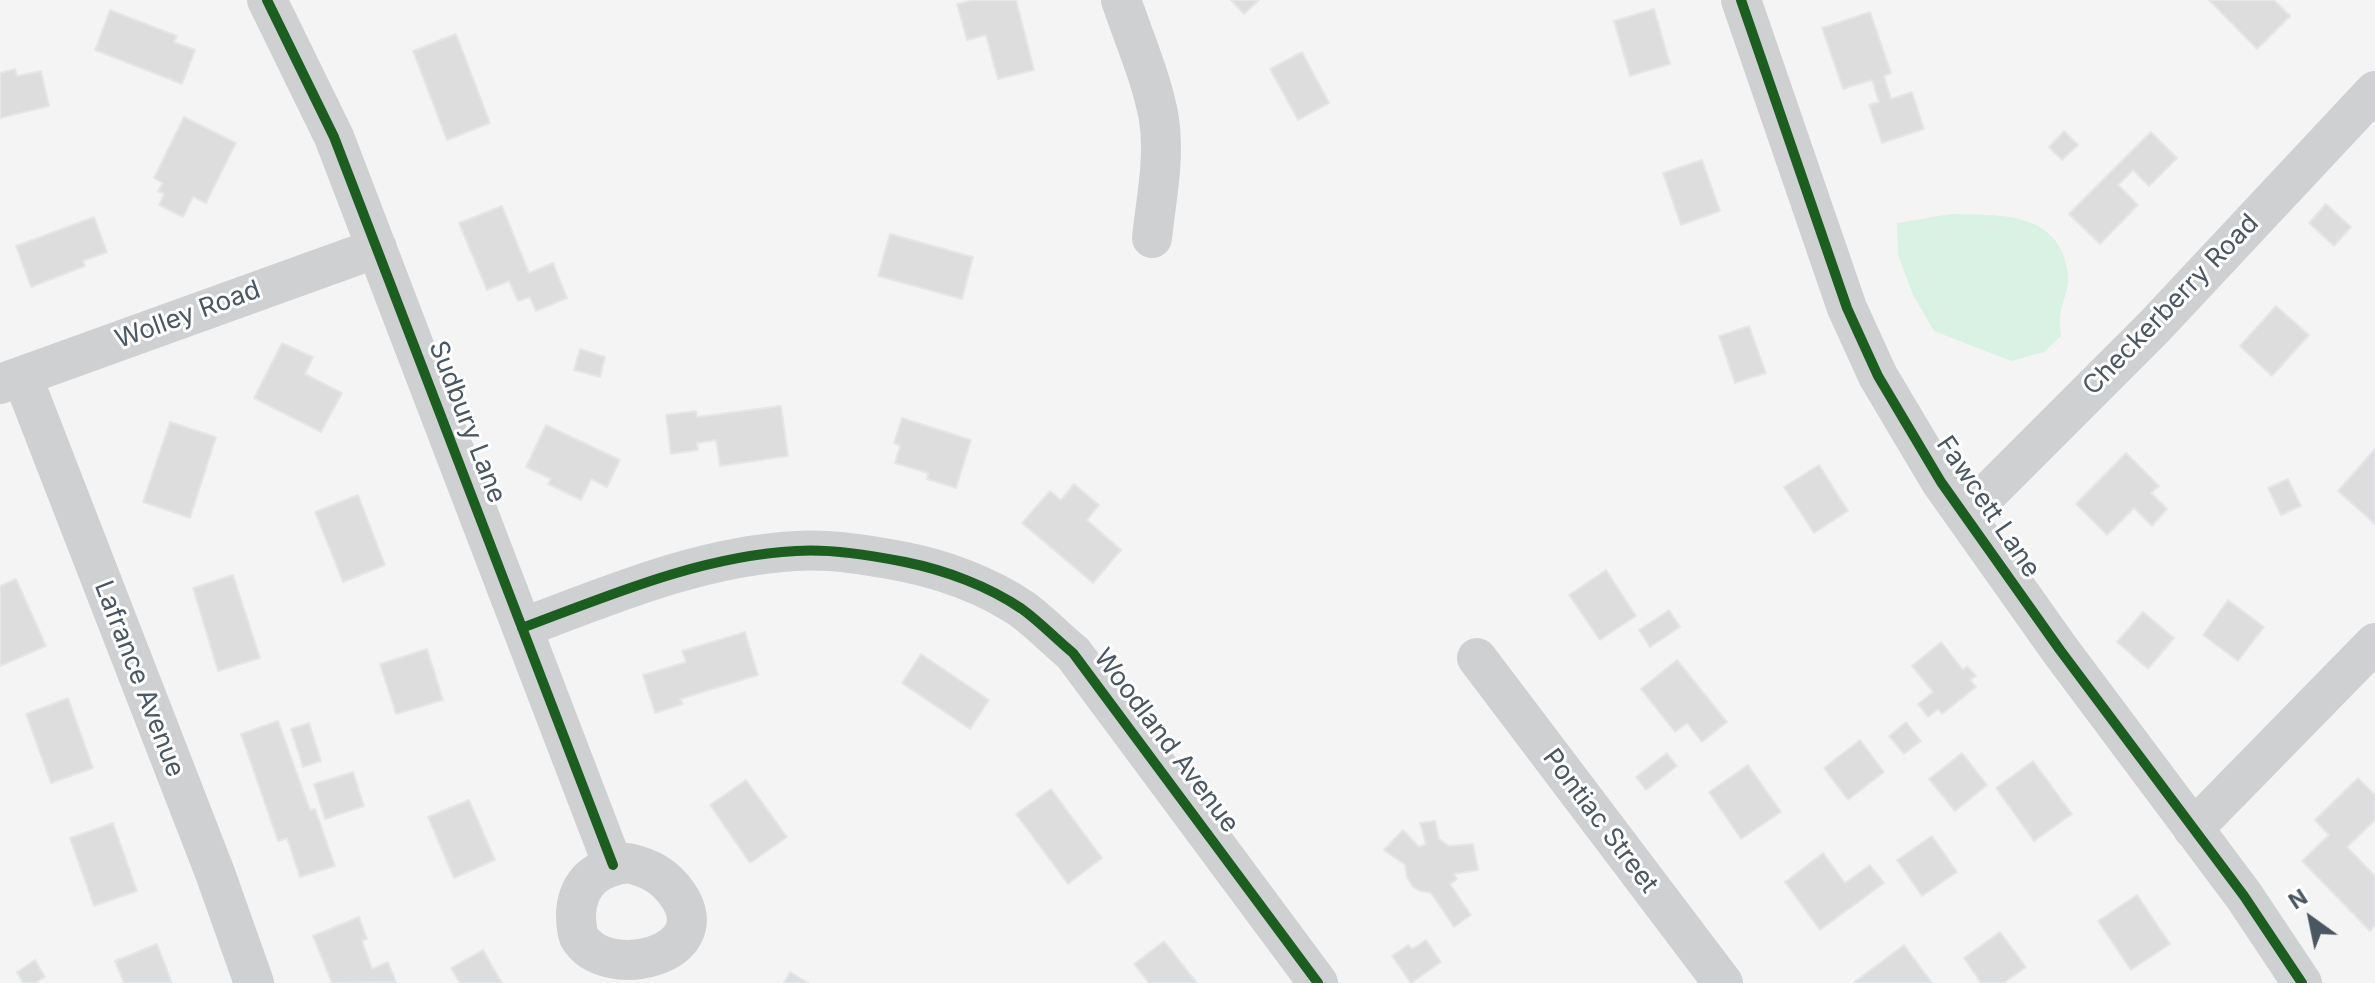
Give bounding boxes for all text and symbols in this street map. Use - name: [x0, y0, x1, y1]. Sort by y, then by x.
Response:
- street label: Checkerberry Road: [2077, 208, 2265, 402]
- street label: Wolley Road: [111, 274, 265, 356]
- street label: Sudbury Lane: [422, 336, 512, 508]
- street label: Fawcett Lane: [1929, 430, 2047, 584]
- street label: Lafrance Avenue: [87, 577, 191, 781]
- street label: Woodland Avenue: [1087, 643, 1245, 839]
- street label: Pontiac Street: [1536, 743, 1664, 899]
- north arrow: [2271, 879, 2351, 959]
- text: N: [2284, 883, 2312, 914]

